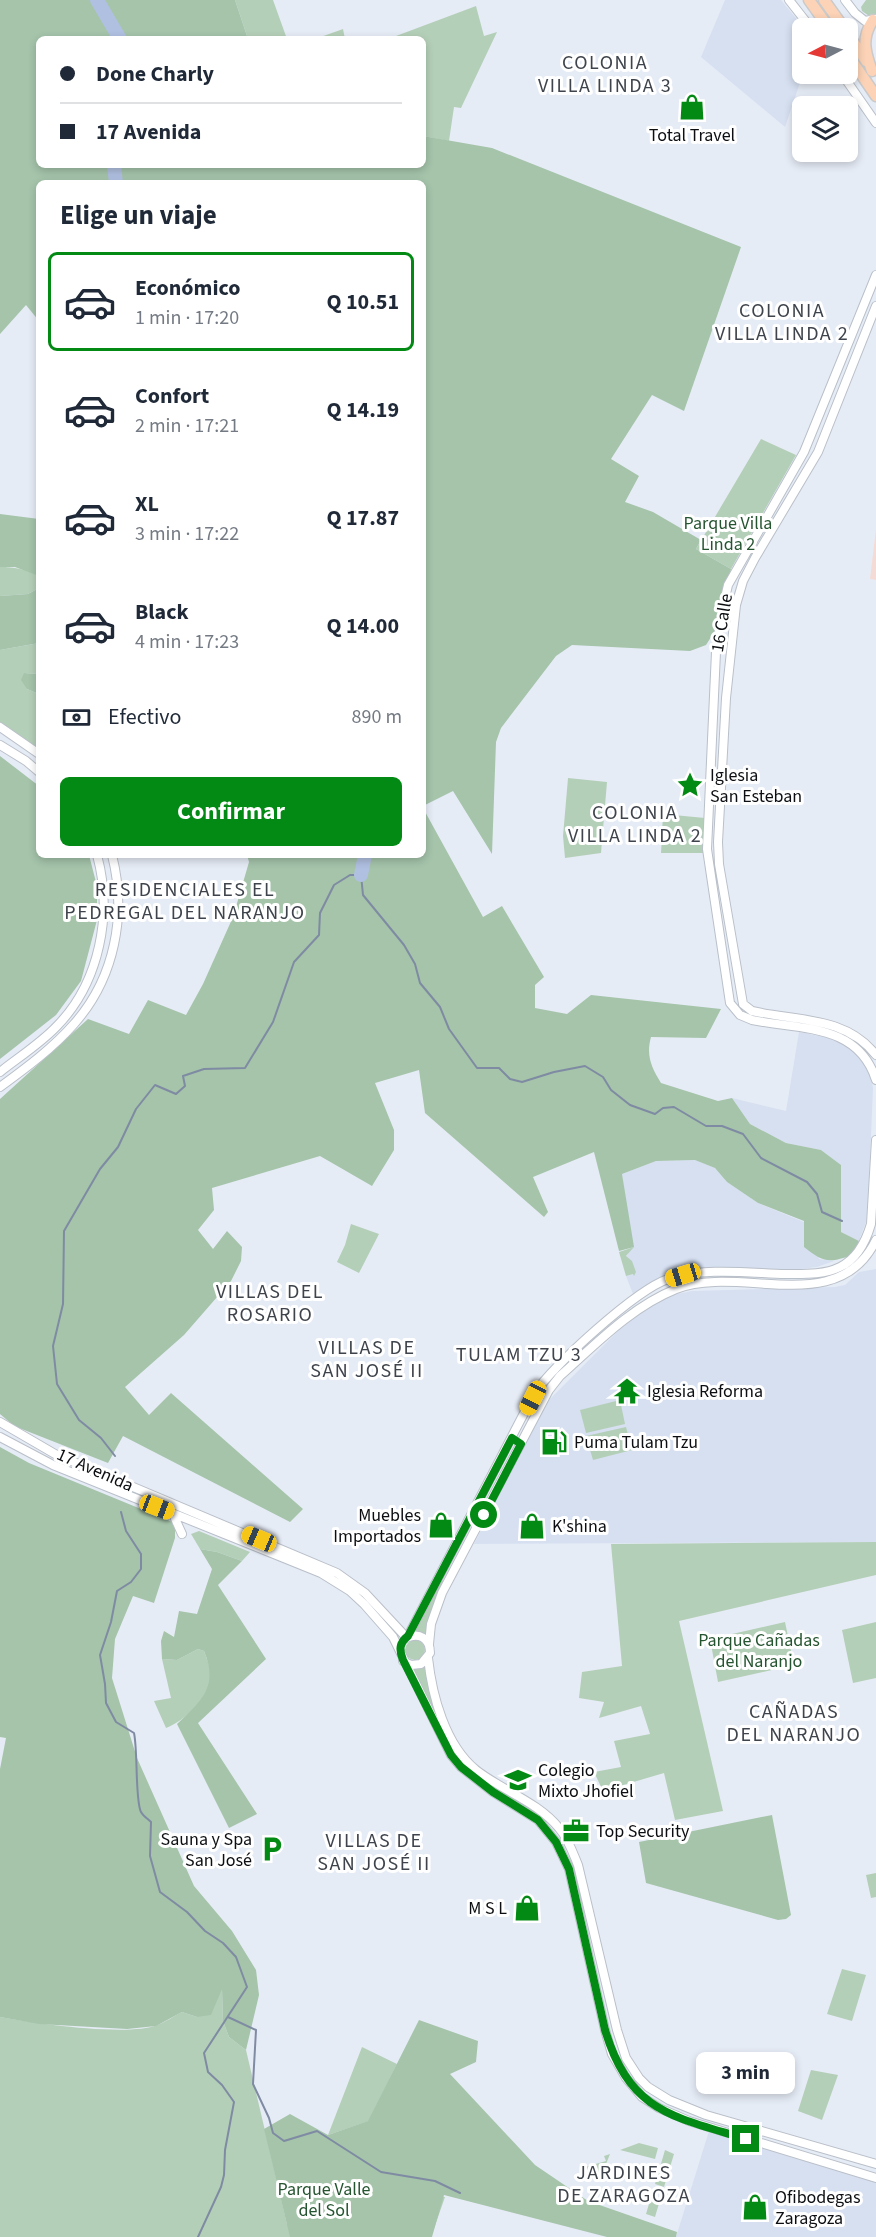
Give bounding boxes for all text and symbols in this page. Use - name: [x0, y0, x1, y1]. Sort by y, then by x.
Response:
- north arrow: [792, 18, 858, 84]
- map controls: [792, 18, 858, 162]
- district label: COLONIA VILLA LINDA 3: [538, 49, 672, 100]
- text: Done Charly: [96, 58, 214, 90]
- shop icon: Total Travel: [677, 92, 707, 122]
- button: layers: [792, 96, 858, 162]
- text: 17 Avenida: [96, 116, 201, 148]
- place label: Total Travel: [649, 123, 735, 148]
- text: Elige un viaje: [60, 196, 217, 235]
- text: Económico: [135, 272, 240, 304]
- icon: car: [63, 275, 117, 329]
- text: Q 10.51: [326, 286, 399, 318]
- district label: COLONIA VILLA LINDA 2: [715, 297, 849, 348]
- text: 1 min · 17:20: [135, 304, 239, 332]
- text: Confort: [135, 380, 209, 412]
- icon: car: [63, 383, 117, 437]
- text: Q 14.19: [326, 394, 399, 426]
- text: 2 min · 17:21: [135, 412, 239, 440]
- text: XL: [135, 488, 159, 520]
- icon: car: [63, 491, 117, 545]
- text: Q 17.87: [326, 502, 399, 534]
- park label: Parque Villa Linda 2: [684, 511, 772, 557]
- text: 3 min · 17:22: [135, 520, 239, 548]
- street label: 16 Calle: [705, 592, 739, 654]
- text: Black: [135, 596, 189, 628]
- icon: car: [63, 599, 117, 653]
- text: Q 14.00: [326, 610, 399, 642]
- text: 4 min · 17:23: [135, 628, 239, 656]
- icon: cash: [60, 701, 93, 734]
- text: Efectivo: [108, 701, 182, 733]
- text: 890 m: [352, 703, 402, 731]
- place label: Iglesia San Esteban: [710, 763, 802, 809]
- place icon: Iglesia San Esteban: [675, 770, 705, 800]
- button: Confirmar: [60, 777, 402, 846]
- district label: COLONIA VILLA LINDA 2: [568, 799, 702, 850]
- district label: RESIDENCIALES EL PEDREGAL DEL NARANJO: [64, 876, 306, 927]
- car: [663, 1261, 703, 1289]
- district label: VILLAS DEL ROSARIO: [216, 1278, 324, 1329]
- district label: VILLAS DE SAN JOSÉ II: [310, 1334, 424, 1385]
- district label: TULAM TZU 3: [456, 1341, 582, 1369]
- temple icon: Iglesia Reforma: [612, 1376, 642, 1406]
- car: [517, 1378, 549, 1418]
- place label: Iglesia Reforma: [647, 1379, 763, 1404]
- fuel station icon: Puma Tulam Tzu: [539, 1427, 569, 1457]
- place label: Puma Tulam Tzu: [574, 1430, 698, 1455]
- street label: 17 Avenida: [53, 1442, 137, 1498]
- car: [137, 1492, 177, 1522]
- route start: [470, 1501, 497, 1528]
- place label: Muebles Importados: [333, 1503, 421, 1549]
- shop icon: Muebles Importados: [426, 1510, 456, 1540]
- shop icon: K'shina: [517, 1511, 547, 1541]
- place label: K'shina: [552, 1514, 607, 1539]
- car: [239, 1524, 279, 1554]
- park label: Parque Cañadas del Naranjo: [698, 1628, 820, 1674]
- district label: CAÑADAS DEL NARANJO: [727, 1698, 861, 1749]
- place label: Colegio Mixto Jhofiel: [538, 1758, 634, 1804]
- school or university icon: Colegio Mixto Jhofiel: [503, 1765, 533, 1795]
- office icon: Top Security: [561, 1816, 591, 1846]
- place label: Top Security: [596, 1819, 690, 1844]
- place label: Sauna y Spa San José: [161, 1827, 252, 1873]
- district label: VILLAS DE SAN JOSÉ II: [317, 1827, 431, 1878]
- parking icon: Sauna y Spa San José: [257, 1834, 287, 1864]
- shop icon: M S L: [512, 1893, 542, 1923]
- place label: M S L: [468, 1896, 507, 1921]
- callout: 3 min: [696, 2052, 795, 2094]
- text: 3 min: [721, 2059, 770, 2087]
- route end: [732, 2125, 759, 2152]
- district label: JARDINES DE ZARAGOZA: [557, 2159, 691, 2210]
- park label: Parque Valle del Sol: [278, 2177, 371, 2223]
- place label: Ofibodegas Zaragoza: [775, 2185, 860, 2231]
- shop icon: Ofibodegas Zaragoza: [740, 2192, 770, 2222]

